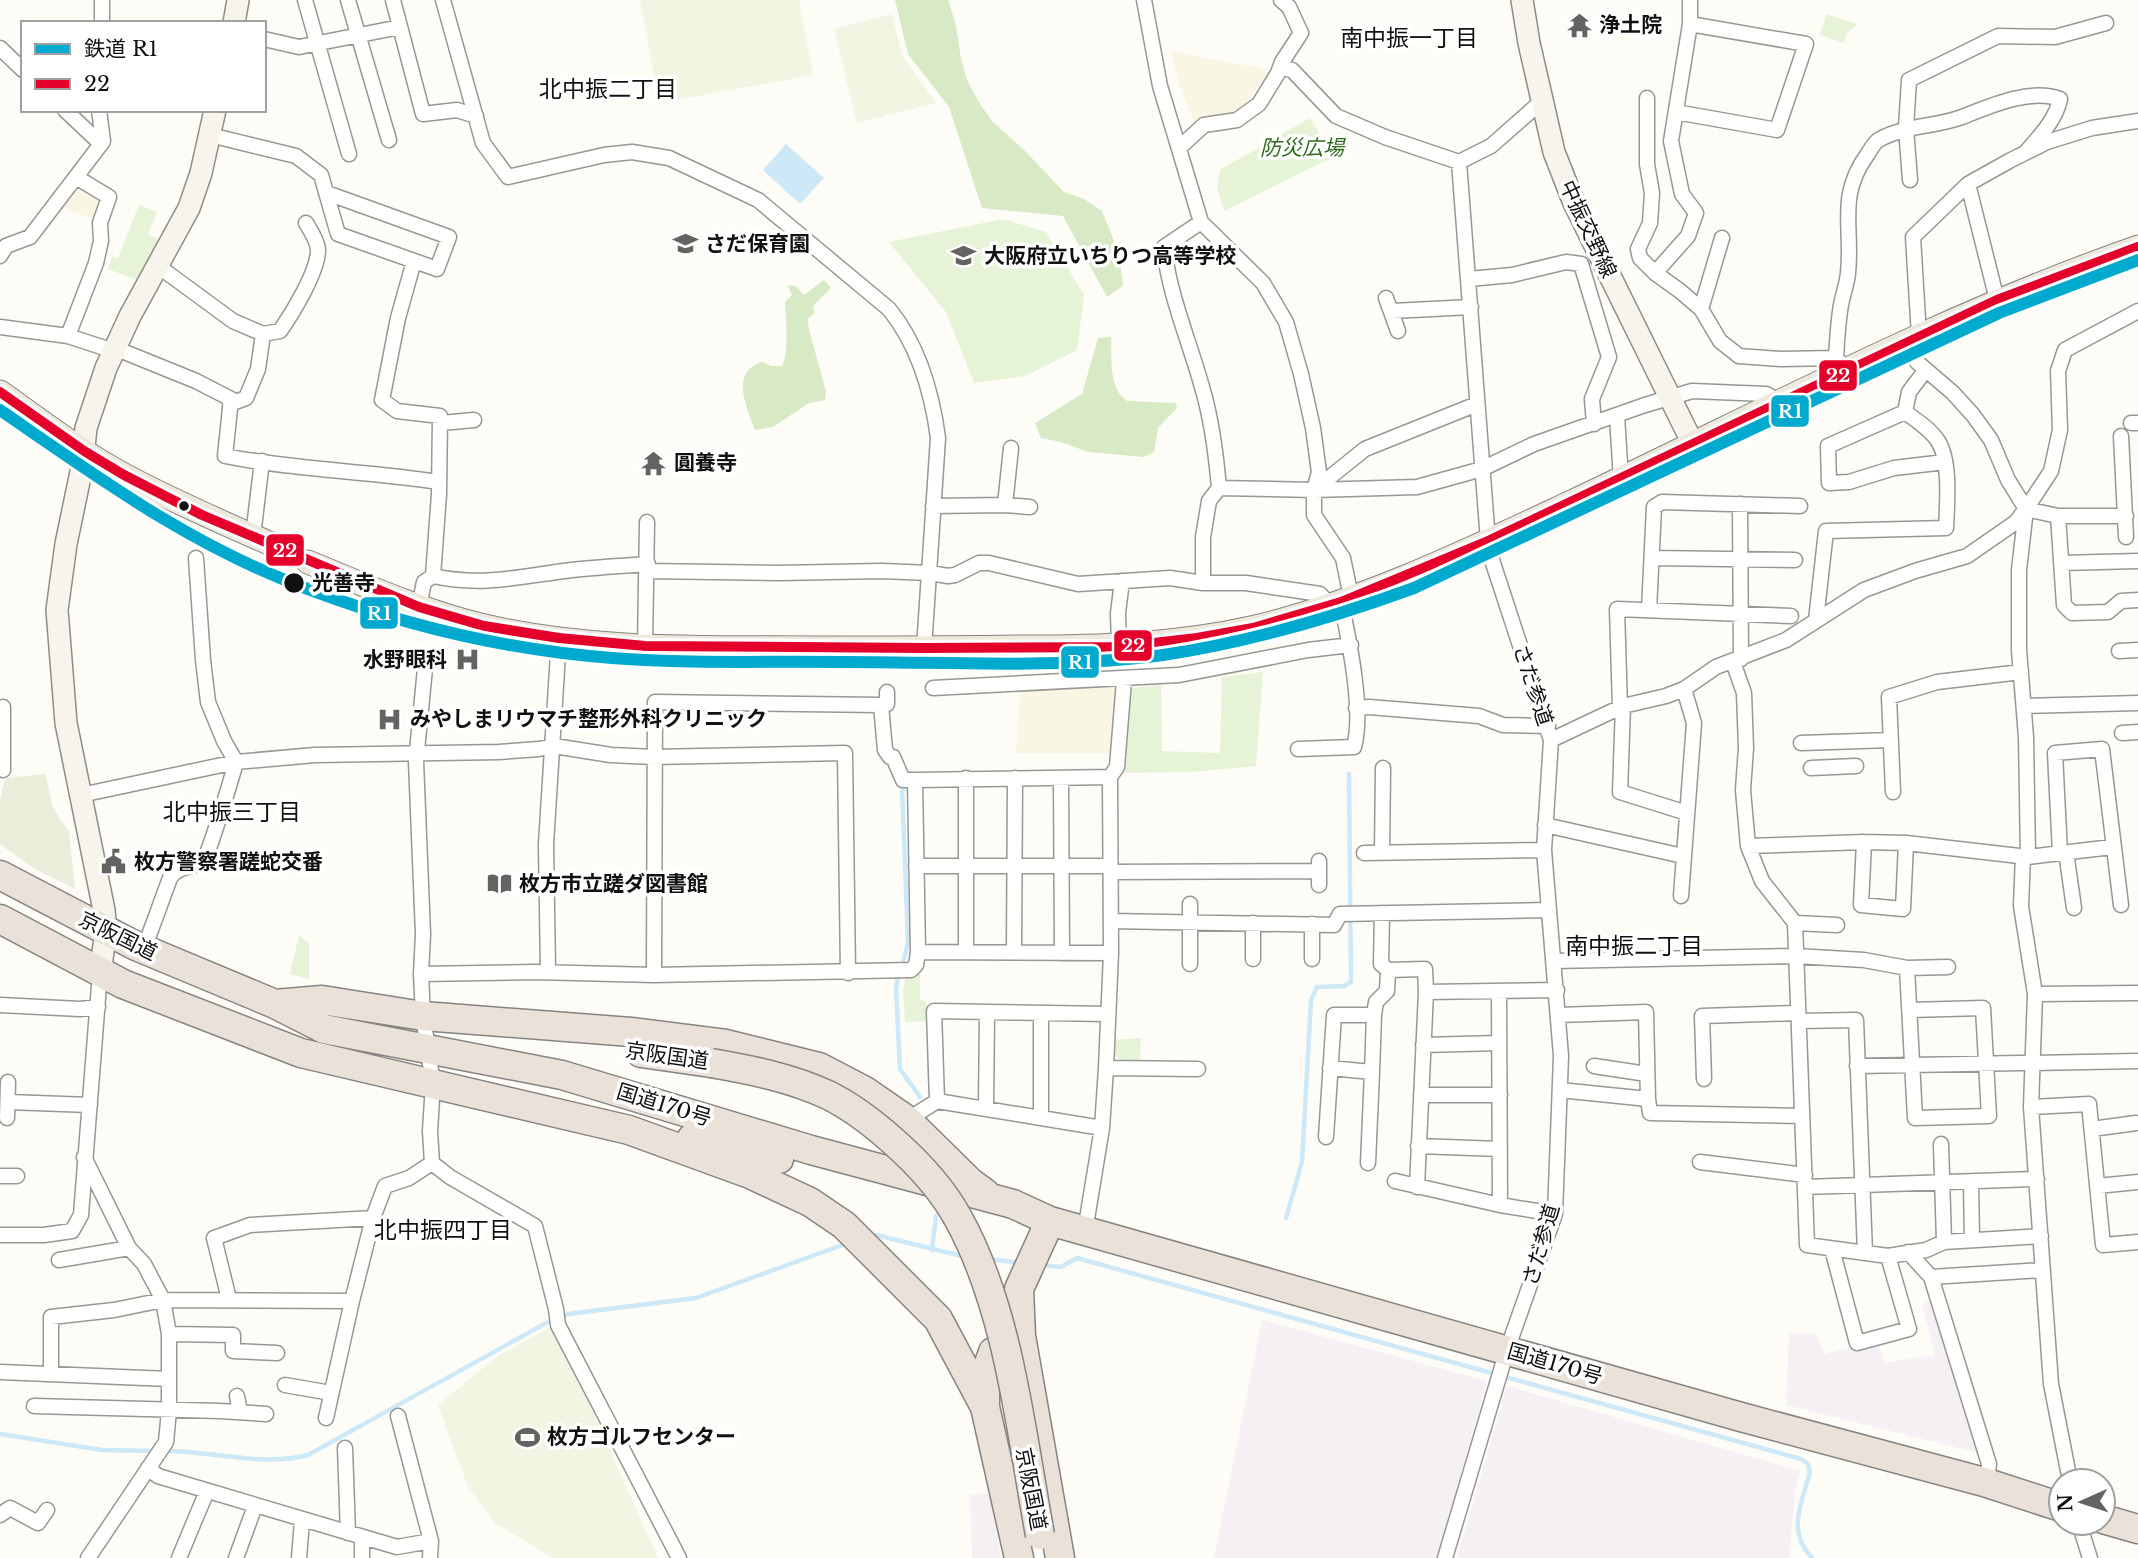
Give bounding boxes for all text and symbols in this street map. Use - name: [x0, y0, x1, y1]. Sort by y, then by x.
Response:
- temple icon: 浄土院: [1565, 11, 1593, 39]
- place label: 浄土院: [1599, 12, 1662, 38]
- legend: [21, 21, 266, 112]
- district label: 南中振一丁目: [1340, 24, 1478, 52]
- text: 鉄道 R1: [84, 36, 158, 62]
- text: 22: [84, 71, 110, 97]
- district label: 北中振二丁目: [539, 75, 677, 103]
- park label: 防災広場: [1260, 135, 1346, 161]
- street label: 中振交野線: [1554, 176, 1622, 282]
- school or university icon: さだ保育園: [671, 230, 699, 258]
- place label: さだ保育園: [705, 231, 810, 257]
- school or university icon: 大阪府立いちりつ高等学校: [950, 242, 978, 270]
- place label: 大阪府立いちりつ高等学校: [984, 243, 1236, 269]
- line badge: 22: [1818, 359, 1858, 392]
- text: 22: [1826, 364, 1850, 387]
- line badge: R1: [1770, 394, 1810, 428]
- text: R1: [1778, 400, 1802, 423]
- temple icon: 圓養寺: [640, 449, 668, 477]
- place label: 圓養寺: [674, 450, 737, 476]
- unlabelled marker: [177, 499, 191, 513]
- line badge: 22: [265, 533, 305, 567]
- text: 22: [273, 539, 297, 562]
- place label: 光善寺: [312, 570, 375, 596]
- marker: 光善寺: [282, 571, 306, 595]
- line badge: R1: [359, 596, 399, 630]
- text: R1: [367, 602, 391, 625]
- line badge: 22: [1113, 629, 1153, 662]
- text: 22: [1121, 634, 1145, 657]
- street label: さだ参道: [1508, 641, 1558, 729]
- line badge: R1: [1060, 645, 1100, 679]
- hospital icon: 水野眼科: [453, 646, 481, 674]
- place label: 水野眼科: [363, 647, 447, 673]
- text: R1: [1068, 651, 1092, 674]
- hospital icon: みやしまリウマチ整形外科クリニック: [376, 705, 404, 733]
- place label: みやしまリウマチ整形外科クリニック: [410, 706, 767, 732]
- district label: 北中振三丁目: [163, 798, 301, 826]
- public building icon: 枚方警察署蹉蛇交番: [100, 848, 128, 876]
- place label: 枚方警察署蹉蛇交番: [134, 849, 323, 875]
- library icon: 枚方市立蹉ダ図書館: [485, 870, 513, 898]
- place label: 枚方市立蹉ダ図書館: [519, 871, 708, 897]
- street label: 京阪国道: [75, 906, 161, 966]
- district label: 南中振二丁目: [1565, 932, 1703, 960]
- street label: 京阪国道: [624, 1037, 710, 1075]
- street label: 国道170号: [613, 1078, 715, 1132]
- street label: さだ参道: [1517, 1201, 1565, 1289]
- district label: 北中振四丁目: [374, 1216, 512, 1244]
- street label: 国道170号: [1504, 1338, 1606, 1390]
- sports icon: 枚方ゴルフセンター: [513, 1423, 541, 1451]
- place label: 枚方ゴルフセンター: [547, 1424, 736, 1450]
- street label: 京阪国道: [1010, 1445, 1052, 1533]
- north arrow: [2047, 1467, 2117, 1537]
- text: N: [2054, 1493, 2077, 1512]

